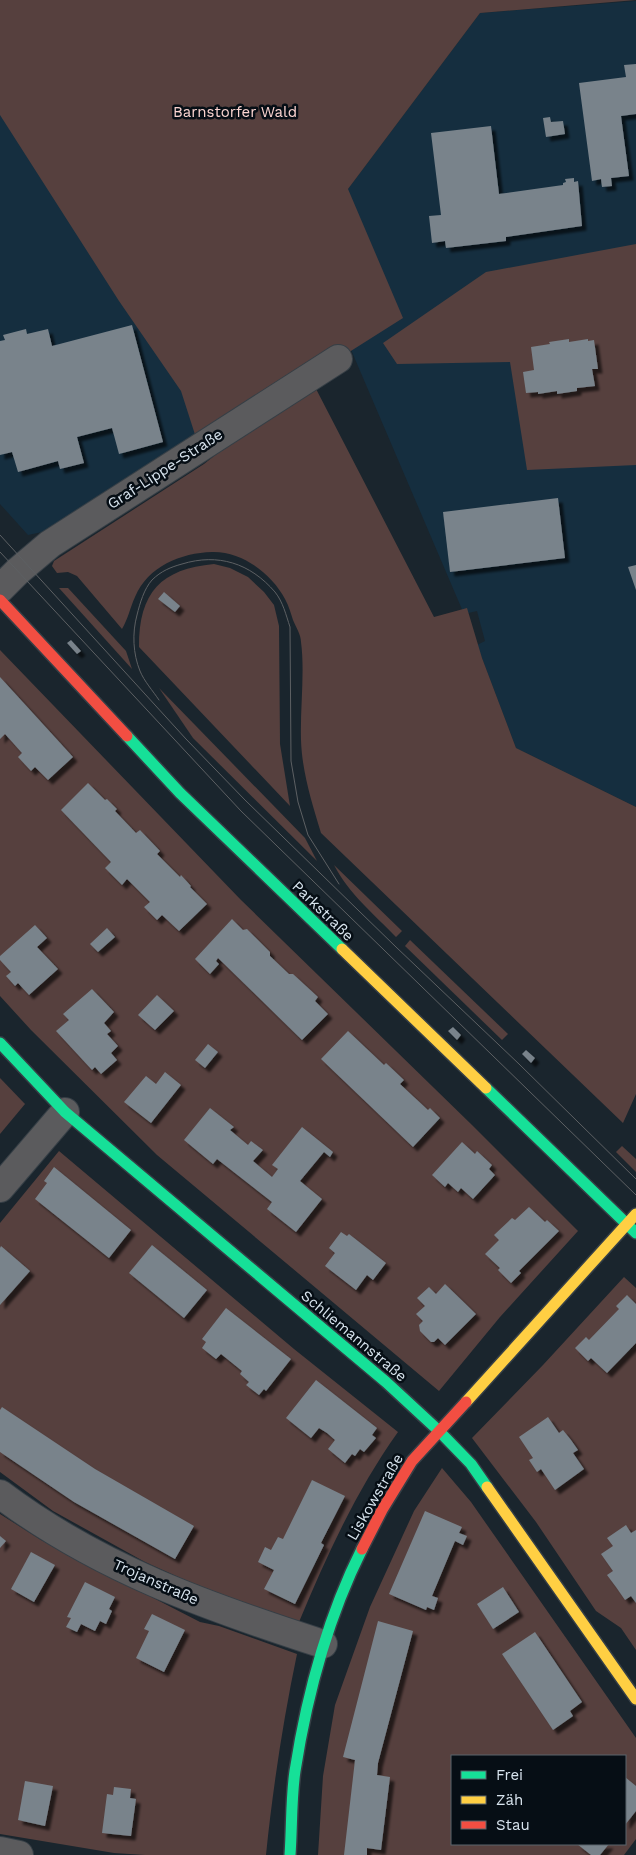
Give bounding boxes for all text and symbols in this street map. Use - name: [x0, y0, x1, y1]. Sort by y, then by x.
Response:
- park label: Barnstorfer Wald: [173, 103, 297, 121]
- street label: Graf-Lippe-Straße: [104, 425, 226, 513]
- street label: Parkstraße: [288, 877, 358, 945]
- street label: Schliemannstraße: [298, 1287, 410, 1385]
- street label: Liskowstraße: [343, 1451, 407, 1543]
- street label: Trojanstraße: [111, 1555, 201, 1609]
- legend: [451, 1755, 626, 1845]
- text: Frei: [496, 1766, 523, 1784]
- text: Zäh: [496, 1791, 523, 1809]
- text: Stau: [496, 1816, 530, 1834]

